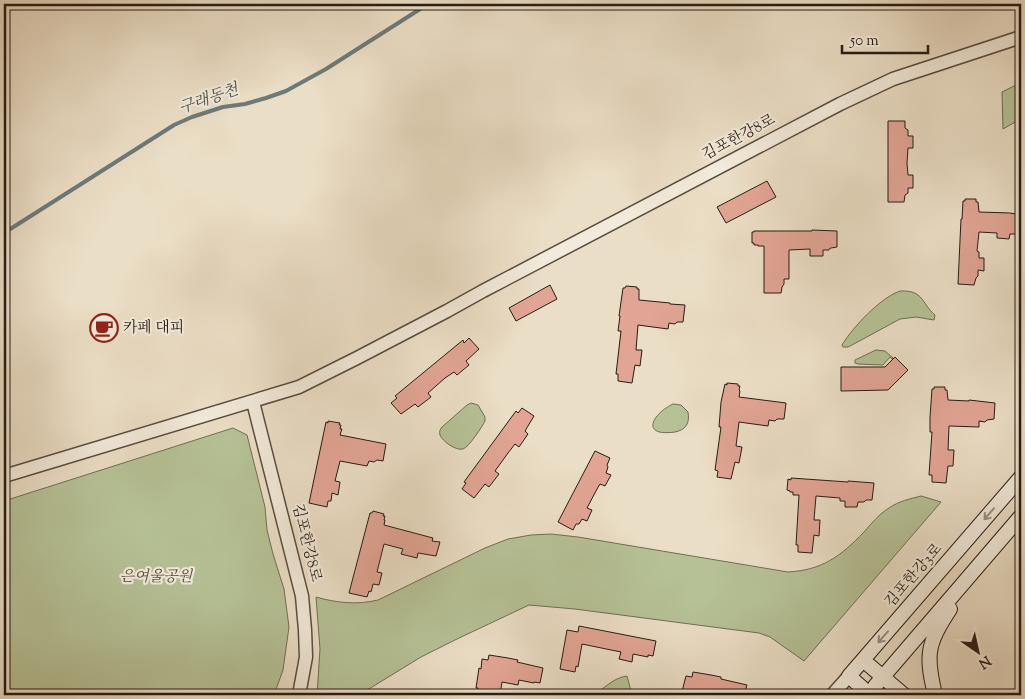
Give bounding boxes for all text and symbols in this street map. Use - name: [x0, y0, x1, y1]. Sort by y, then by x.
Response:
- scale bar: [842, 22, 929, 54]
- text: 50 m: [849, 31, 879, 52]
- water label: 구래동천: [176, 79, 243, 121]
- street label: 김포한강8로: [699, 110, 780, 166]
- cafe icon: 카페 대피: [89, 313, 119, 343]
- place label: 카페 대피: [123, 318, 184, 339]
- street label: 김포한강8로: [286, 502, 326, 585]
- one-way arrow: [984, 507, 995, 520]
- street label: 김포한강3로: [880, 539, 948, 613]
- park label: 은여울공원: [120, 567, 194, 588]
- north arrow: [952, 626, 1002, 676]
- one-way arrow: [878, 630, 889, 643]
- text: N: [974, 650, 994, 673]

